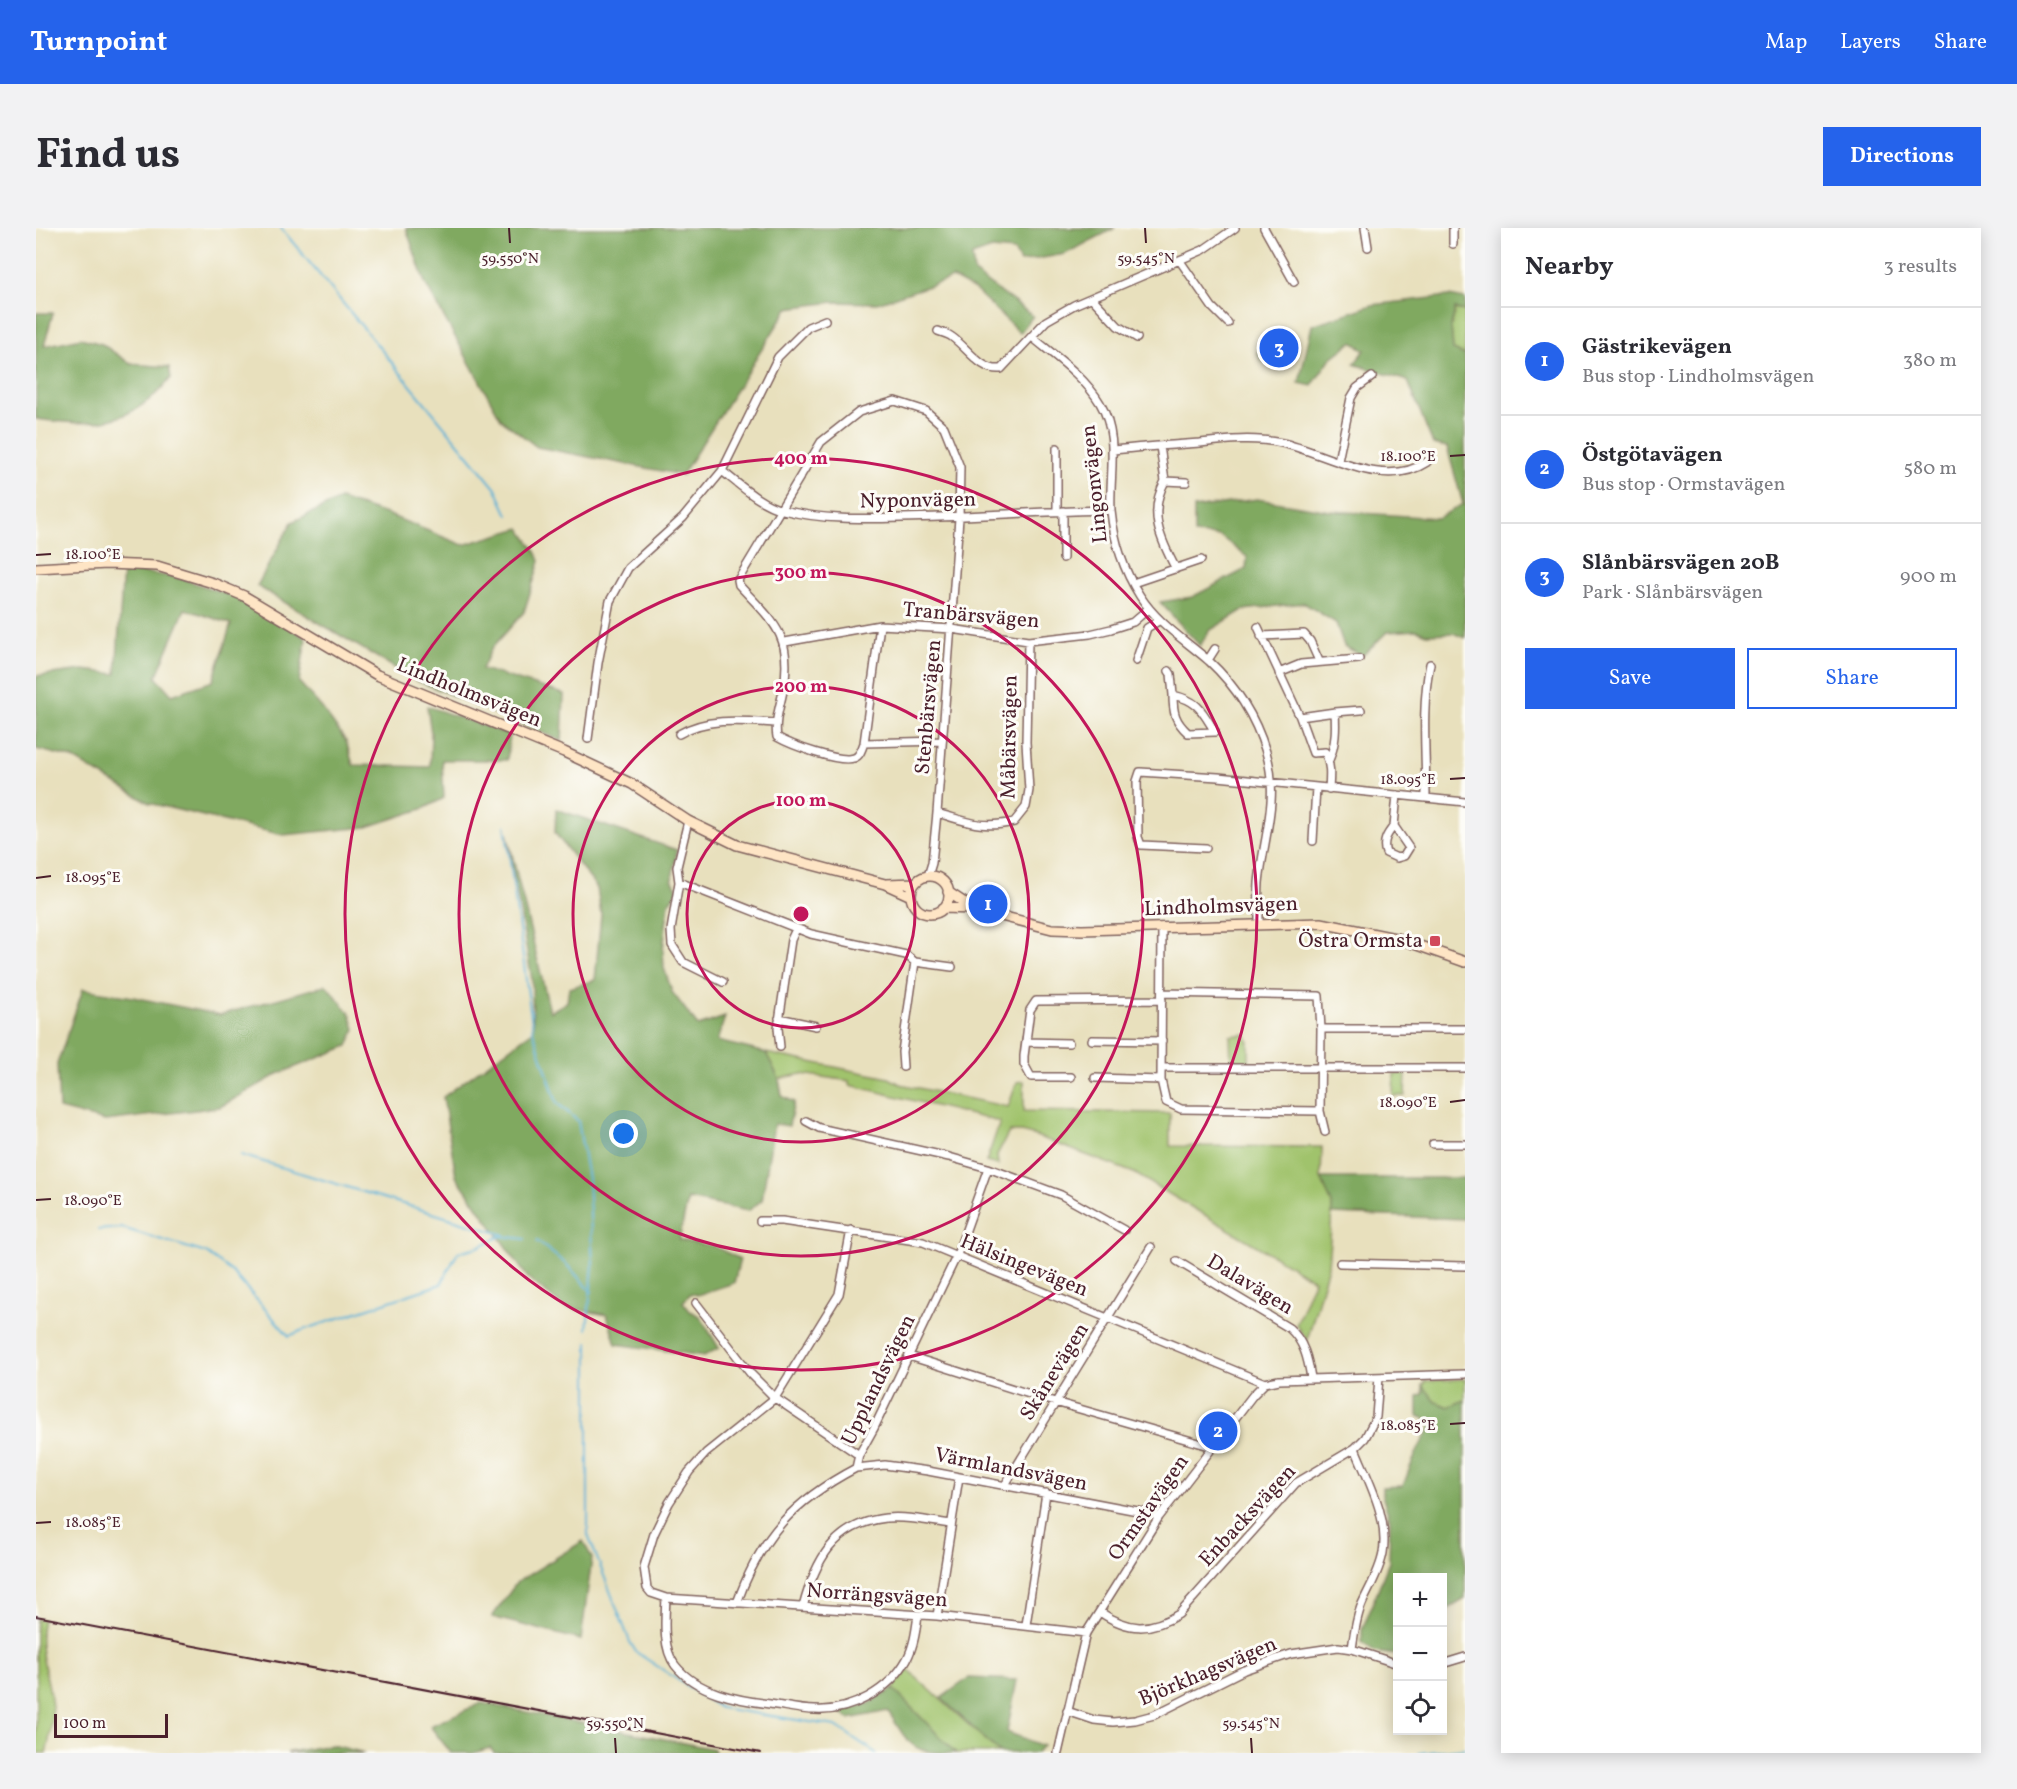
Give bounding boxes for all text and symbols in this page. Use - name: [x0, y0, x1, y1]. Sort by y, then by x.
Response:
- text: Turnpoint: [30, 23, 167, 62]
- text: Map: [1765, 28, 1807, 57]
- text: Layers: [1840, 28, 1901, 57]
- text: Share: [1934, 28, 1987, 57]
- text: Find us: [36, 127, 180, 186]
- button: Directions: [1823, 127, 1981, 186]
- text: 59.550°N: [481, 249, 539, 270]
- text: 59.545°N: [1117, 249, 1175, 270]
- text: Nearby: [1525, 249, 1614, 285]
- text: 3 results: [1883, 253, 1957, 281]
- pin: 3: [1260, 326, 1298, 370]
- text: Gästrikevägen: [1582, 332, 1732, 363]
- text: 1: [1540, 347, 1549, 375]
- text: 380 m: [1903, 347, 1957, 375]
- text: Bus stop · Lindholmsvägen: [1582, 363, 1815, 391]
- street label: Lingonvägen: [1074, 423, 1116, 545]
- text: Östgötavägen: [1582, 440, 1723, 471]
- text: 400 m: [774, 447, 828, 472]
- text: 18.100°E: [1380, 447, 1436, 468]
- text: 2: [1539, 455, 1550, 483]
- text: 580 m: [1904, 455, 1957, 483]
- text: Bus stop · Ormstavägen: [1582, 471, 1786, 499]
- street label: Nyponvägen: [859, 485, 977, 517]
- text: 18.100°E: [65, 545, 121, 566]
- text: Slånbärsvägen 20B: [1582, 548, 1779, 579]
- text: 300 m: [775, 561, 827, 586]
- text: 3: [1539, 563, 1550, 591]
- text: 900 m: [1900, 563, 1957, 591]
- text: Park · Slånbärsvägen: [1582, 579, 1763, 607]
- street label: Tranbärsvägen: [901, 596, 1041, 636]
- street label: Stenbärsvägen: [909, 638, 949, 776]
- button: Save: [1525, 648, 1735, 709]
- button: Share: [1747, 648, 1957, 709]
- street label: Lindholmsvägen: [392, 651, 546, 735]
- text: 200 m: [775, 675, 827, 700]
- street label: Måbärsvägen: [994, 675, 1026, 799]
- text: 18.095°E: [1380, 770, 1436, 791]
- text: 100 m: [776, 789, 826, 814]
- text: 18.095°E: [65, 868, 121, 889]
- pin: 1: [968, 882, 1008, 926]
- street label: Lindholmsvägen: [1143, 890, 1299, 924]
- centre of rings: [791, 904, 811, 924]
- place label: Östra Ormsta: [1298, 927, 1423, 956]
- marker: Östra Ormsta: [1428, 934, 1442, 948]
- text: 18.090°E: [1379, 1093, 1437, 1114]
- your location: [609, 1119, 638, 1148]
- text: 18.090°E: [64, 1191, 122, 1212]
- street label: Hälsingevägen: [956, 1227, 1092, 1305]
- street label: Dalavägen: [1201, 1248, 1299, 1322]
- street label: Upplandsvägen: [835, 1310, 923, 1450]
- street label: Skånevägen: [1013, 1317, 1097, 1427]
- pin: 2: [1198, 1408, 1238, 1454]
- text: 18.085°E: [1380, 1416, 1436, 1437]
- street label: Värmlandsvägen: [932, 1441, 1090, 1499]
- street label: Ormstavägen: [1102, 1449, 1196, 1567]
- street label: Enbacksvägen: [1193, 1458, 1303, 1574]
- text: 18.085°E: [65, 1513, 121, 1534]
- map controls: [1393, 1573, 1447, 1735]
- button: +: [1393, 1573, 1447, 1627]
- street label: Norrängsvägen: [805, 1577, 949, 1615]
- button: −: [1393, 1627, 1447, 1681]
- street label: Björkhagsvägen: [1134, 1630, 1282, 1714]
- button: locate: [1393, 1681, 1447, 1735]
- scale bar: [54, 1711, 168, 1738]
- text: 100 m: [63, 1713, 106, 1735]
- text: 59.550°N: [586, 1714, 644, 1735]
- text: 59.545°N: [1222, 1714, 1280, 1735]

